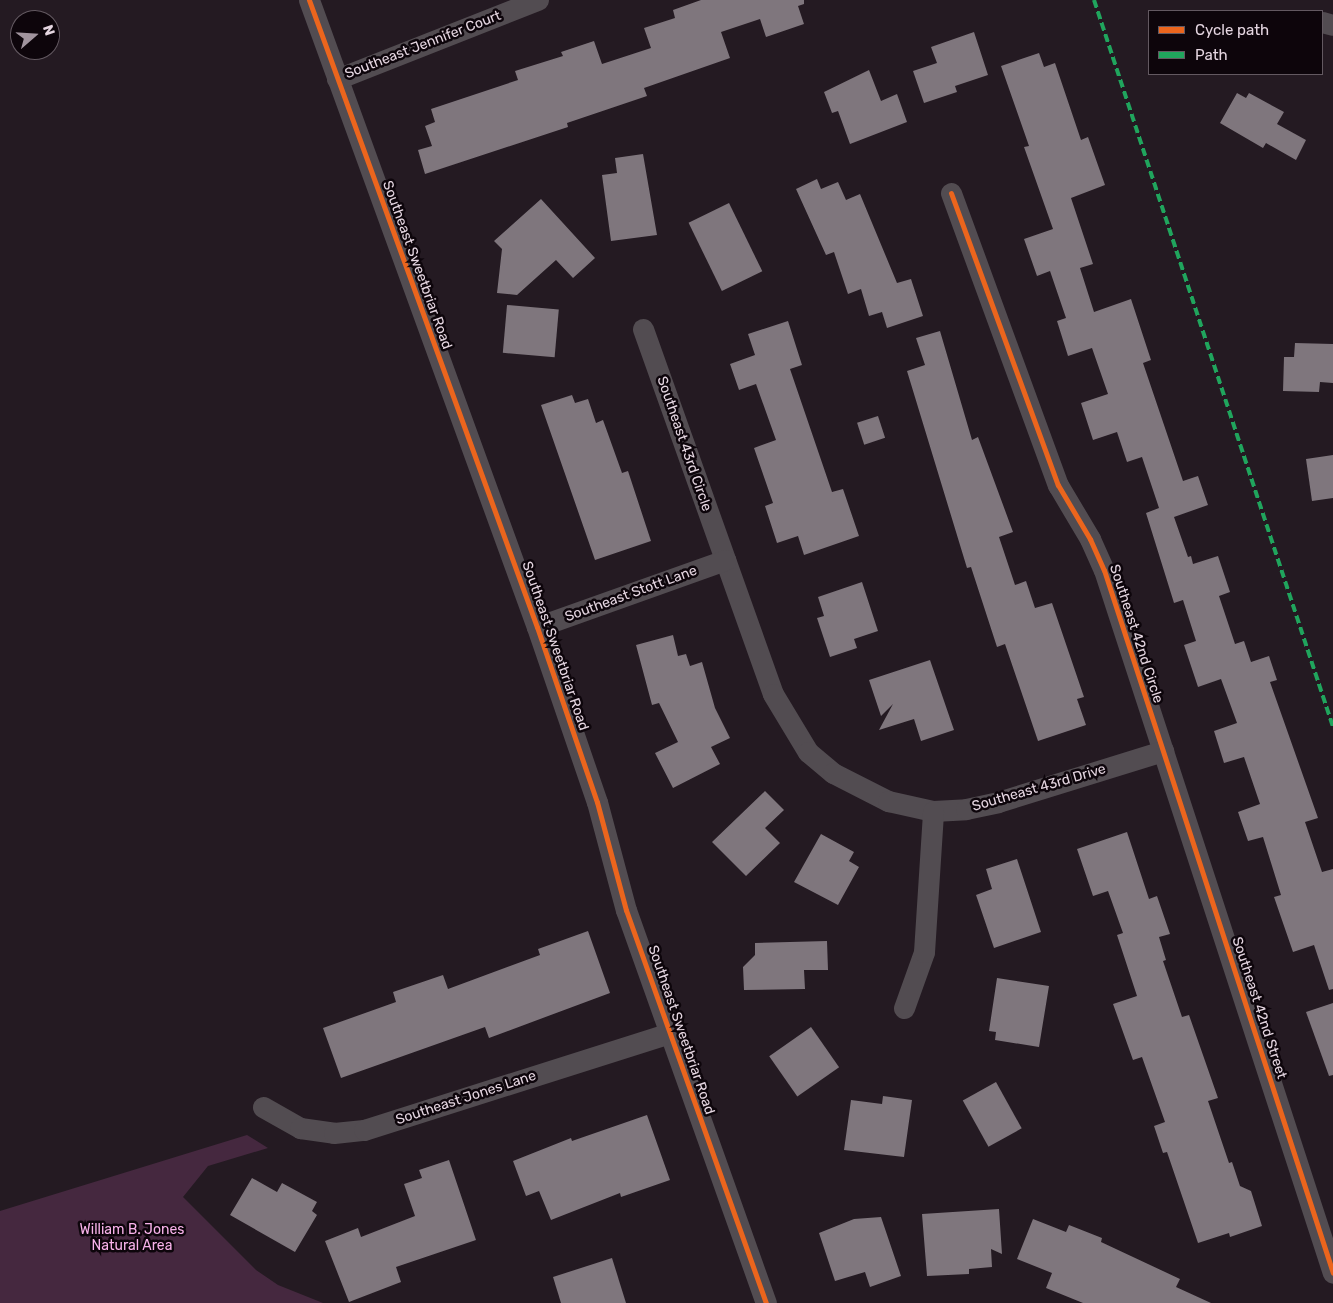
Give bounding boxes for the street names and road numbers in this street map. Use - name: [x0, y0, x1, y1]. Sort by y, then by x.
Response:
- street label: Southeast Jennifer Court: [342, 7, 504, 83]
- street label: Southeast Sweetbriar Road: [379, 178, 455, 352]
- street label: Southeast 43rd Circle: [653, 374, 715, 514]
- street label: Southeast Sweetbriar Road: [518, 559, 592, 733]
- street label: Southeast Stott Lane: [563, 562, 699, 626]
- street label: Southeast 42nd Circle: [1106, 563, 1166, 705]
- street label: Southeast 43rd Drive: [970, 761, 1108, 815]
- street label: Southeast 42nd Street: [1228, 935, 1290, 1081]
- street label: Southeast Sweetbriar Road: [644, 943, 718, 1117]
- street label: Southeast Jones Lane: [394, 1067, 538, 1129]

